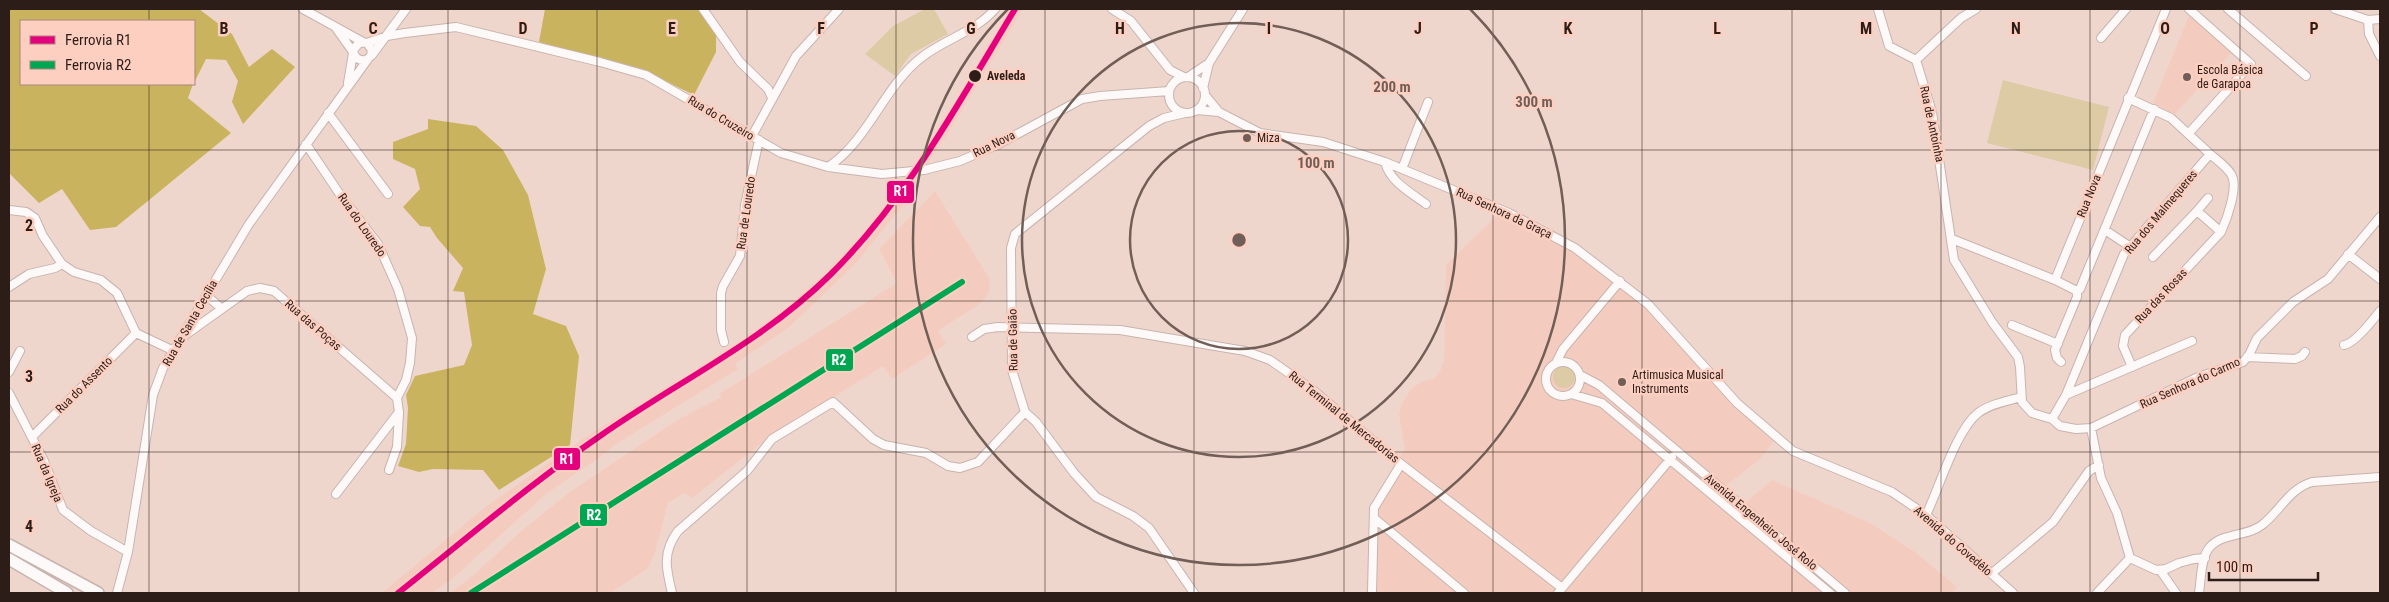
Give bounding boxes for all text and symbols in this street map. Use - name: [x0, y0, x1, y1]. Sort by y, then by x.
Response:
- text: B: [220, 19, 229, 38]
- text: C: [368, 19, 378, 38]
- text: D: [518, 19, 528, 38]
- text: E: [668, 19, 676, 38]
- text: F: [817, 19, 825, 38]
- text: G: [966, 19, 976, 38]
- text: H: [1115, 19, 1125, 38]
- text: I: [1267, 19, 1271, 38]
- text: J: [1414, 19, 1422, 38]
- text: K: [1564, 19, 1573, 38]
- text: L: [1713, 19, 1721, 38]
- text: M: [1860, 19, 1872, 38]
- text: N: [2011, 19, 2021, 38]
- text: O: [2160, 19, 2170, 38]
- text: P: [2309, 19, 2319, 38]
- legend: [20, 20, 195, 85]
- text: Ferrovia R1: [65, 31, 131, 49]
- text: Ferrovia R2: [65, 56, 131, 74]
- place label: Escola Básica de Garapoa: [2197, 63, 2263, 91]
- marker: Aveleda: [967, 68, 983, 84]
- place label: Aveleda: [987, 69, 1026, 83]
- marker: Escola Básica de Garapoa: [2181, 71, 2193, 83]
- text: 200 m: [1373, 78, 1411, 96]
- street label: Rua de Antoínha: [1917, 85, 1947, 164]
- street label: Rua do Cruzeiro: [685, 93, 757, 143]
- text: 300 m: [1515, 93, 1553, 111]
- street label: Rua Nova: [971, 128, 1017, 160]
- place label: Miza: [1257, 131, 1280, 145]
- marker: Miza: [1241, 132, 1253, 144]
- text: 100 m: [1297, 154, 1335, 172]
- street label: Rua dos Malmequeres: [2122, 167, 2200, 257]
- street label: Rua Nova: [2074, 172, 2104, 219]
- street label: Rua de Louredo: [734, 176, 758, 250]
- line badge: R1: [886, 180, 915, 204]
- text: R1: [894, 183, 908, 199]
- street label: Rua Senhora da Graça: [1454, 185, 1554, 241]
- street label: Rua do Louredo: [335, 191, 389, 259]
- text: 2: [25, 216, 33, 235]
- centre of rings: [1230, 231, 1248, 249]
- street label: Rua das Rosas: [2132, 266, 2190, 326]
- street label: Rua de Santa Cecília: [160, 277, 220, 368]
- street label: Rua das Poças: [282, 297, 344, 353]
- street label: Rua de Gaião: [1005, 309, 1021, 371]
- line badge: R2: [825, 348, 854, 372]
- text: R2: [832, 352, 846, 368]
- street label: Rua do Assento: [53, 354, 115, 416]
- street label: Rua Senhora do Carmo: [2138, 355, 2242, 411]
- text: 3: [25, 367, 33, 386]
- street label: Rua Terminal de Mercadorias: [1286, 368, 1402, 466]
- place label: Artimusica Musical Instruments: [1632, 368, 1723, 396]
- marker: Artimusica Musical Instruments: [1616, 376, 1628, 388]
- street label: Rua da Igreja: [29, 442, 66, 504]
- line badge: R1: [553, 447, 581, 471]
- text: R1: [560, 451, 574, 467]
- street label: Avenida Engenheiro José Rolo: [1702, 471, 1820, 573]
- line badge: R2: [579, 503, 608, 527]
- street label: Avenida do Covedêlo: [1911, 503, 1995, 579]
- text: R2: [587, 507, 601, 523]
- text: 4: [25, 517, 33, 536]
- scale bar: [2209, 550, 2318, 582]
- text: 100 m: [2216, 558, 2253, 576]

